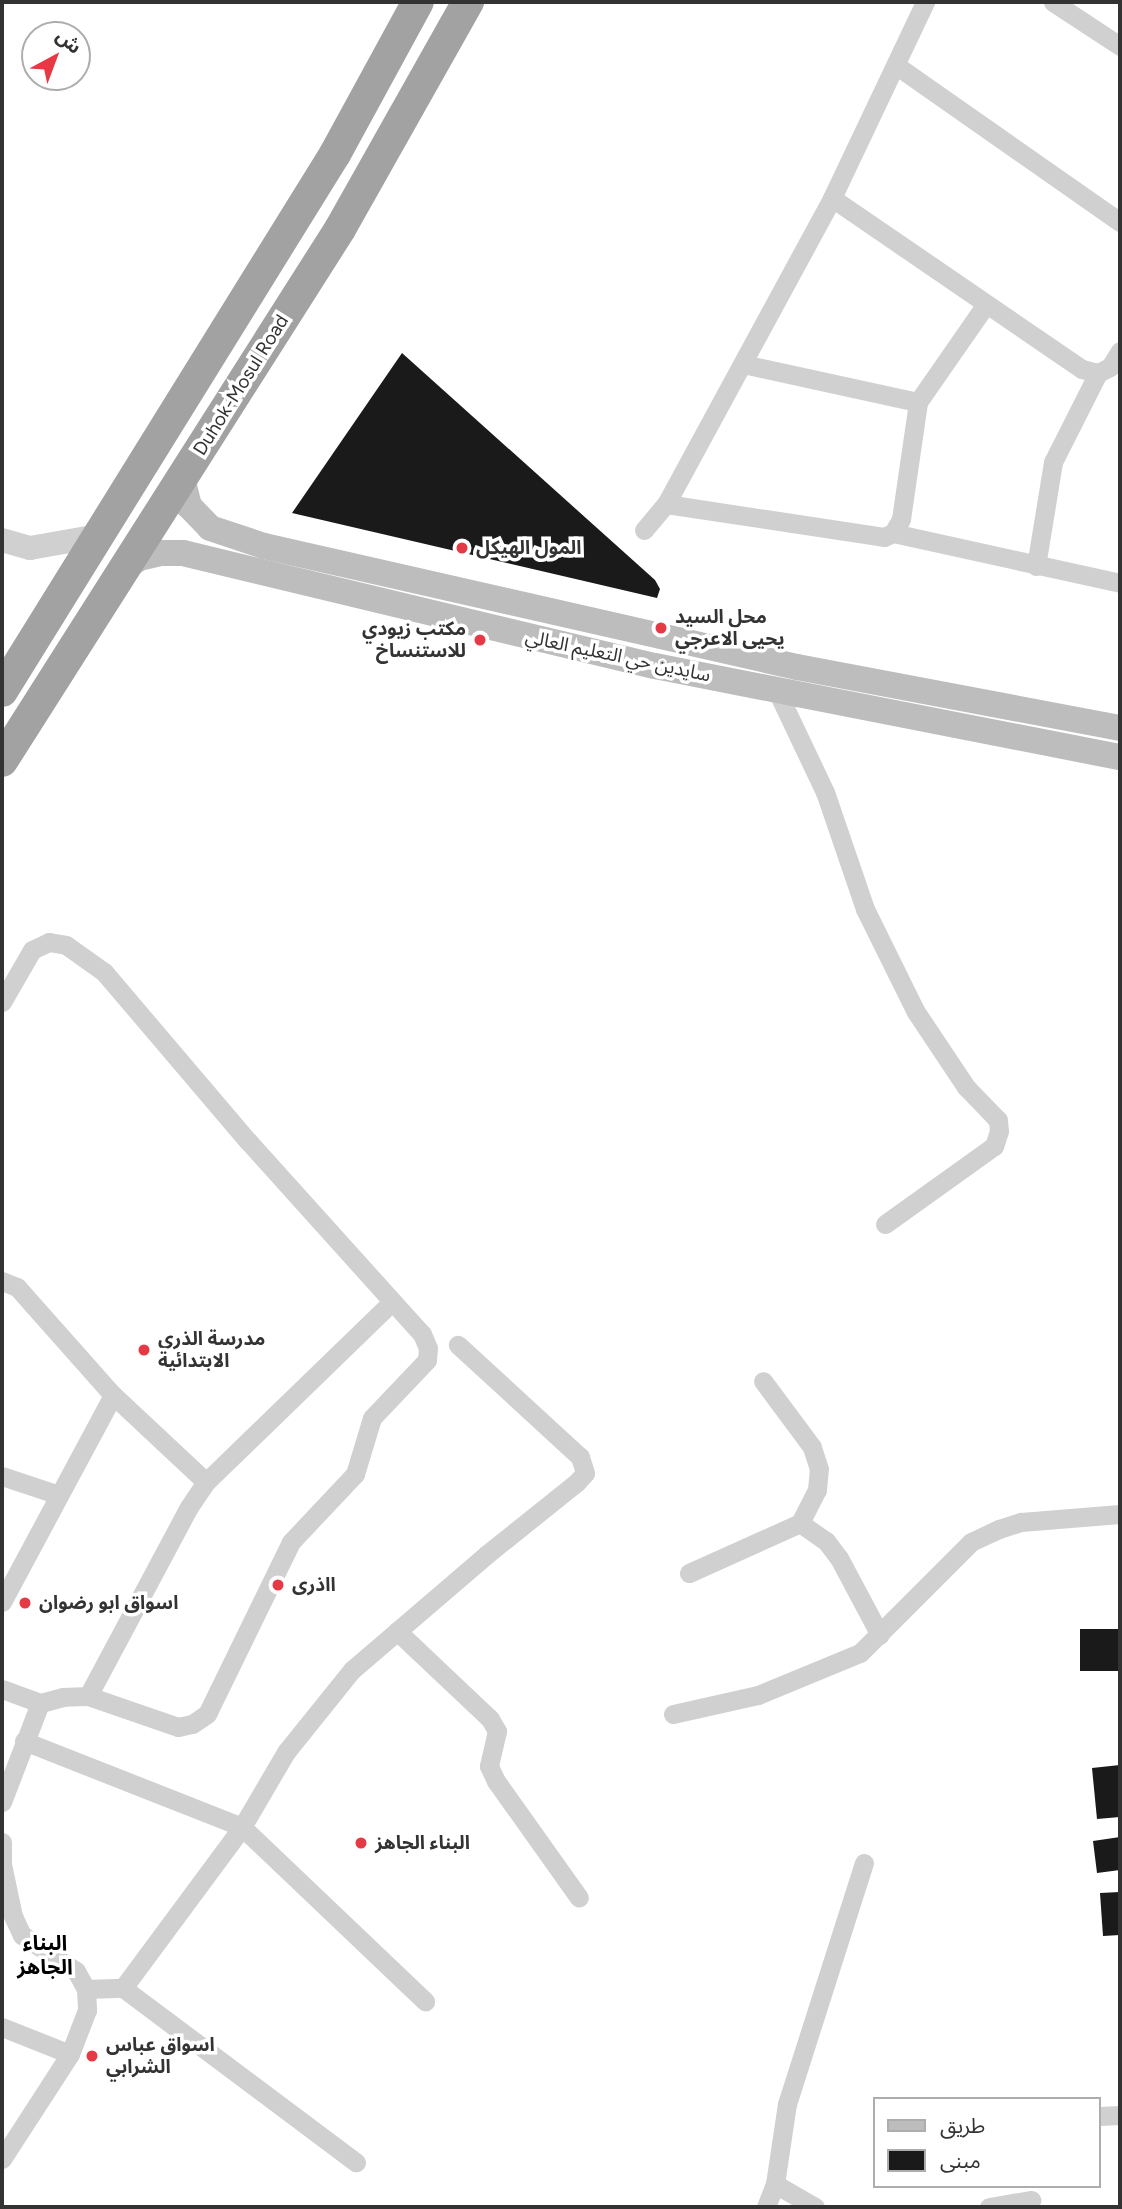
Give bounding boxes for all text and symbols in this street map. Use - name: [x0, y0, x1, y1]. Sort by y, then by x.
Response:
- north arrow: [21, 21, 91, 91]
- text: ش: [51, 24, 86, 59]
- street label: Duhok-Mosul Road: [189, 310, 293, 460]
- place label: المول الهيكل: [476, 537, 581, 559]
- marker: المول الهيكل: [454, 540, 470, 556]
- place label: محل السيد يحيى الاعرجي: [675, 606, 784, 650]
- place label: مكتب زيودي للاستنساخ: [362, 618, 466, 662]
- marker: محل السيد يحيى الاعرجي: [653, 620, 669, 636]
- street label: سايدين حي التعليم العالي: [523, 625, 713, 687]
- marker: مكتب زيودي للاستنساخ: [472, 632, 488, 648]
- place label: مدرسة الذرى الابتدائية: [158, 1328, 265, 1372]
- marker: مدرسة الذرى الابتدائية: [136, 1342, 152, 1358]
- place label: ااذرى: [292, 1574, 336, 1596]
- marker: ااذرى: [270, 1577, 286, 1593]
- place label: اسواق ابو رضوان: [39, 1592, 178, 1614]
- marker: اسواق ابو رضوان: [17, 1595, 33, 1611]
- place label: البناء الجاهز: [375, 1832, 470, 1854]
- marker: البناء الجاهز: [353, 1835, 369, 1851]
- district label: البناء الجاهز: [17, 1930, 73, 1980]
- place label: اسواق عباس الشرابي: [106, 2034, 215, 2078]
- marker: اسواق عباس الشرابي: [84, 2048, 100, 2064]
- legend: [874, 2097, 1101, 2188]
- text: طريق: [940, 2113, 985, 2138]
- text: مبنى: [940, 2148, 981, 2173]

